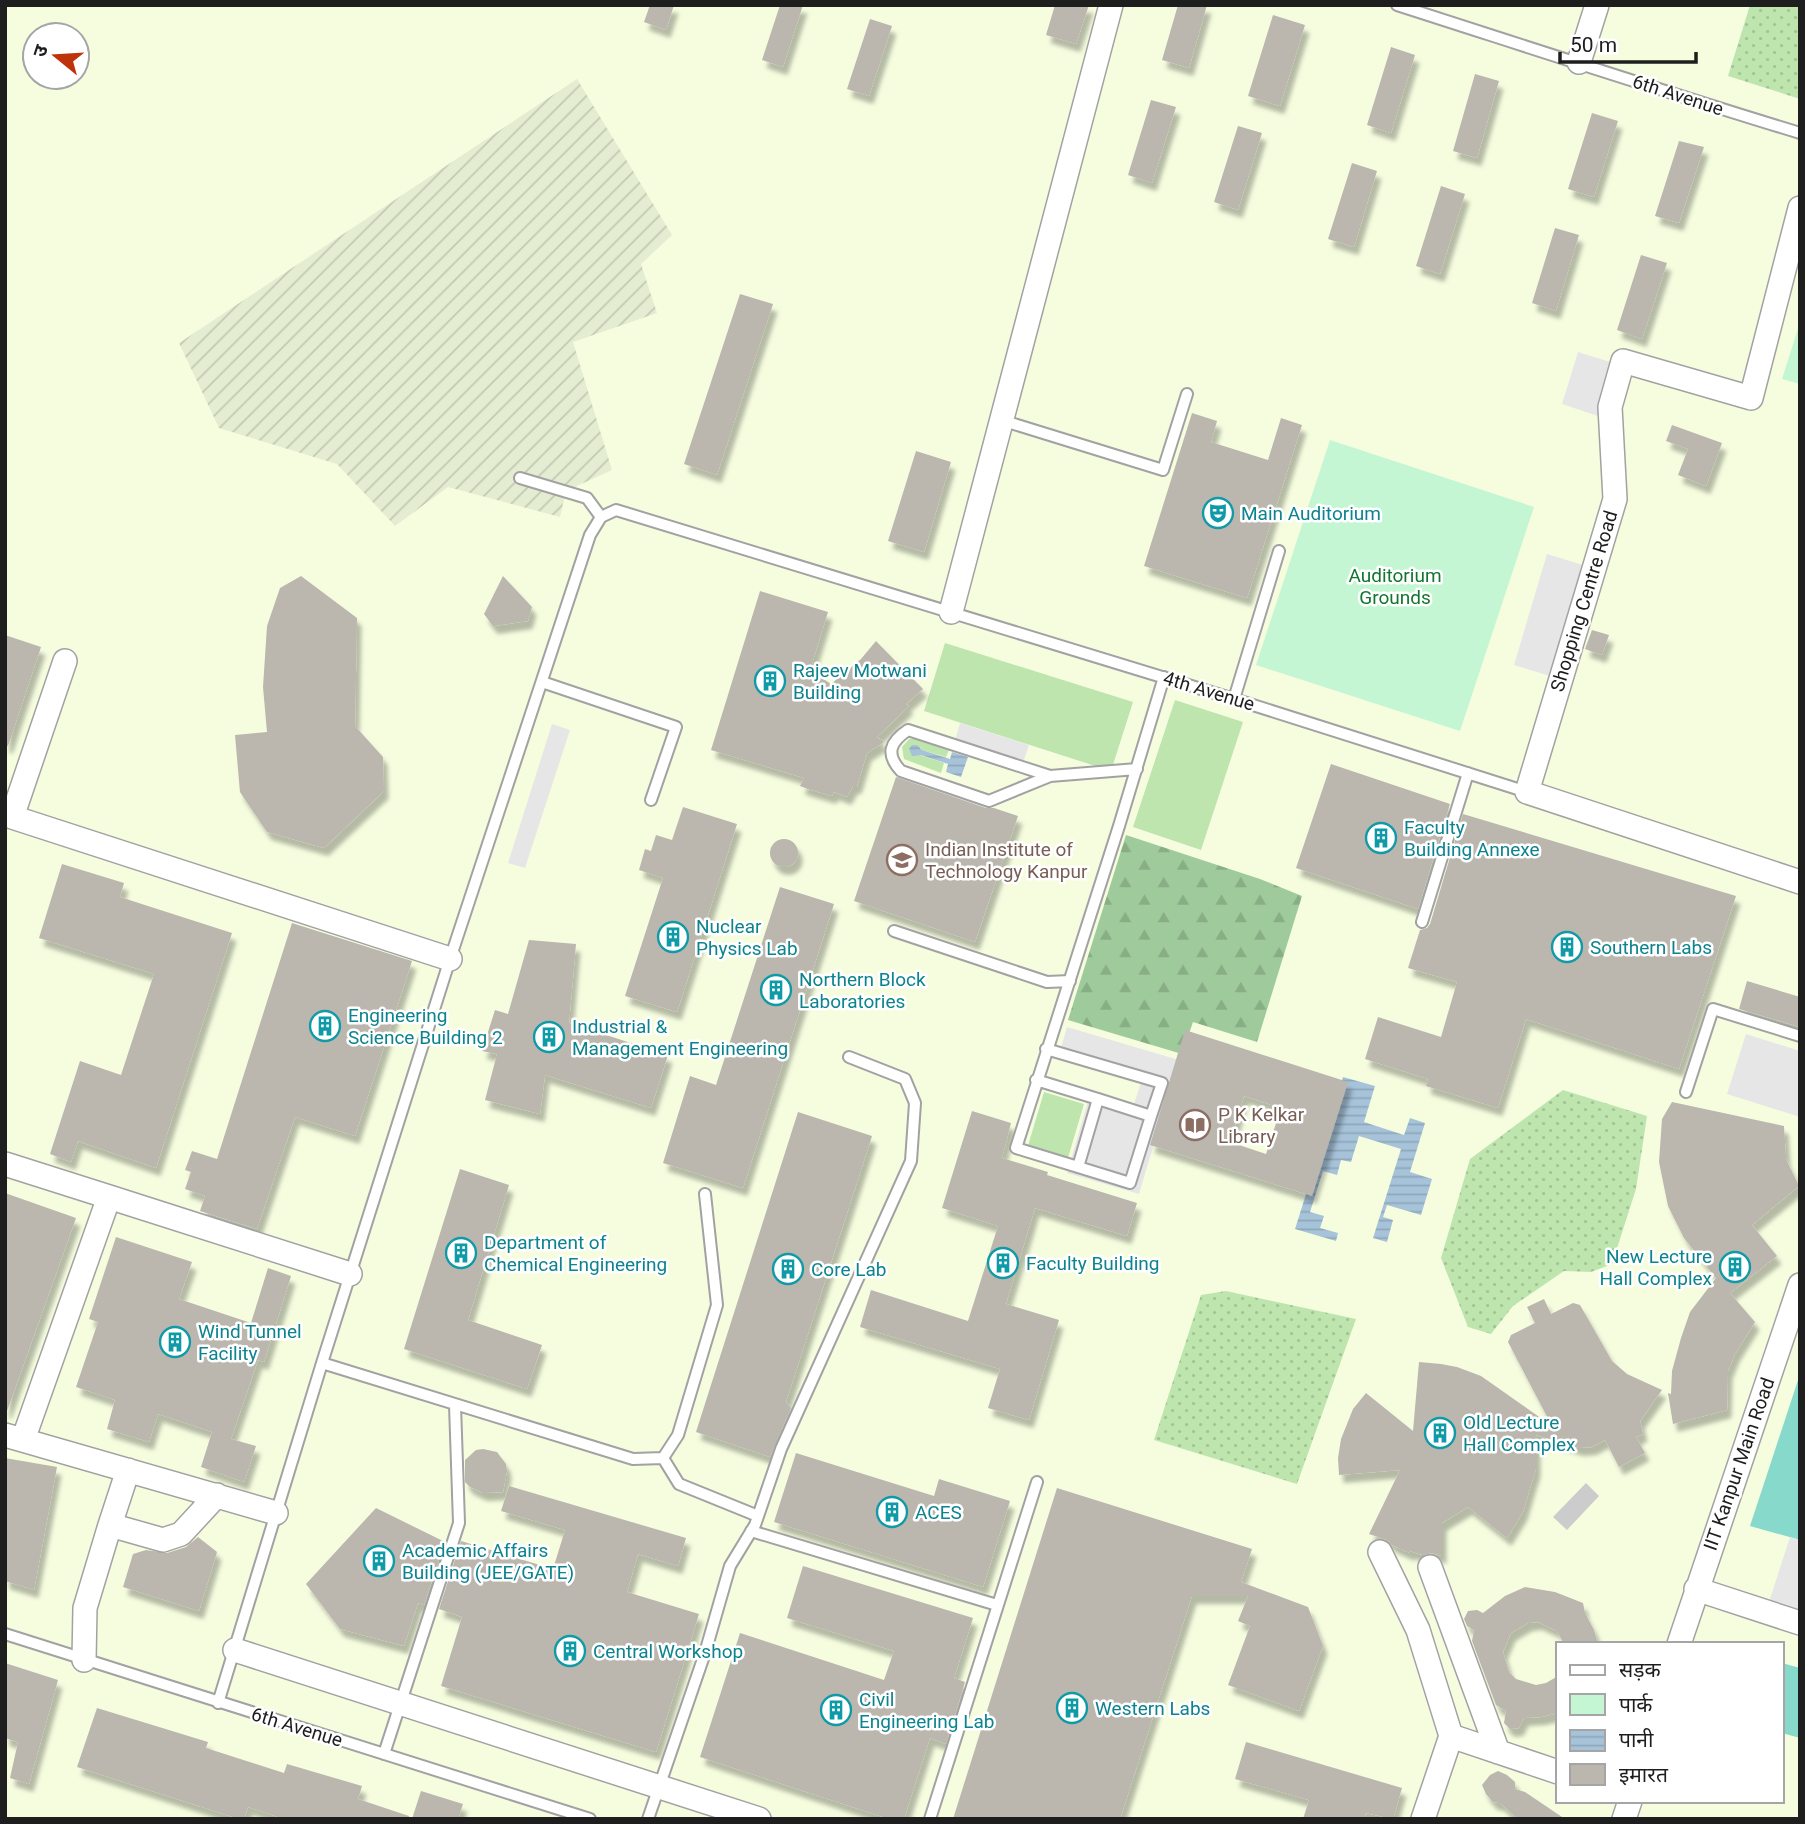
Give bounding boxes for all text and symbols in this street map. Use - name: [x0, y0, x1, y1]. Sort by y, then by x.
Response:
- north arrow: [21, 21, 91, 91]
- scale bar: [1560, 21, 1696, 65]
- text: 50 m: [1570, 33, 1617, 57]
- text: उ: [28, 41, 53, 60]
- street label: 6th Avenue: [1630, 70, 1726, 120]
- theatre icon: Main Auditorium: [1201, 496, 1235, 530]
- place label: Main Auditorium: [1241, 502, 1381, 525]
- street label: Shopping Centre Road: [1545, 508, 1623, 694]
- park label: Auditorium Grounds: [1348, 564, 1442, 609]
- place label: Rajeev Motwani Building: [793, 659, 927, 704]
- building icon: Rajeev Motwani Building: [753, 664, 787, 698]
- street label: 4th Avenue: [1161, 666, 1257, 716]
- place label: Faculty Building Annexe: [1404, 816, 1540, 861]
- building icon: Faculty Building Annexe: [1364, 821, 1398, 855]
- place label: Indian Institute of Technology Kanpur: [925, 838, 1088, 883]
- school or university icon: Indian Institute of Technology Kanpur: [885, 843, 919, 877]
- place label: Nuclear Physics Lab: [696, 915, 798, 960]
- building icon: Nuclear Physics Lab: [656, 920, 690, 954]
- building icon: Southern Labs: [1550, 930, 1584, 964]
- place label: Southern Labs: [1590, 936, 1712, 959]
- place label: Northern Block Laboratories: [799, 968, 926, 1013]
- building icon: Northern Block Laboratories: [759, 973, 793, 1007]
- place label: Engineering Science Building 2: [348, 1004, 503, 1049]
- building icon: Engineering Science Building 2: [308, 1009, 342, 1043]
- place label: Industrial & Management Engineering: [572, 1015, 788, 1060]
- building icon: Industrial & Management Engineering: [532, 1020, 566, 1054]
- place label: P K Kelkar Library: [1218, 1103, 1305, 1148]
- library icon: P K Kelkar Library: [1178, 1108, 1212, 1142]
- place label: Department of Chemical Engineering: [484, 1231, 667, 1276]
- building icon: Department of Chemical Engineering: [444, 1236, 478, 1270]
- place label: New Lecture Hall Complex: [1600, 1245, 1713, 1290]
- building icon: Faculty Building: [986, 1246, 1020, 1280]
- building icon: New Lecture Hall Complex: [1718, 1250, 1752, 1284]
- building icon: Core Lab: [771, 1252, 805, 1286]
- place label: Faculty Building: [1026, 1252, 1160, 1275]
- place label: Core Lab: [811, 1258, 887, 1281]
- place label: Wind Tunnel Facility: [198, 1320, 302, 1365]
- building icon: Wind Tunnel Facility: [158, 1325, 192, 1359]
- street label: IIT Kanpur Main Road: [1699, 1375, 1779, 1553]
- place label: Old Lecture Hall Complex: [1463, 1411, 1576, 1456]
- building icon: Old Lecture Hall Complex: [1423, 1416, 1457, 1450]
- building icon: ACES: [875, 1495, 909, 1529]
- place label: ACES: [915, 1501, 962, 1524]
- place label: Academic Affairs Building (JEE/GATE): [402, 1539, 574, 1584]
- building icon: Academic Affairs Building (JEE/GATE): [362, 1544, 396, 1578]
- building icon: Central Workshop: [553, 1634, 587, 1668]
- place label: Central Workshop: [593, 1640, 743, 1663]
- legend: [1556, 1642, 1784, 1803]
- text: सड़क: [1619, 1658, 1661, 1682]
- place label: Civil Engineering Lab: [859, 1688, 994, 1733]
- building icon: Western Labs: [1055, 1691, 1089, 1725]
- building icon: Civil Engineering Lab: [819, 1693, 853, 1727]
- text: पार्क: [1619, 1693, 1653, 1717]
- place label: Western Labs: [1095, 1697, 1210, 1720]
- street label: 6th Avenue: [249, 1702, 345, 1752]
- text: पानी: [1619, 1728, 1654, 1752]
- text: इमारत: [1619, 1763, 1669, 1787]

